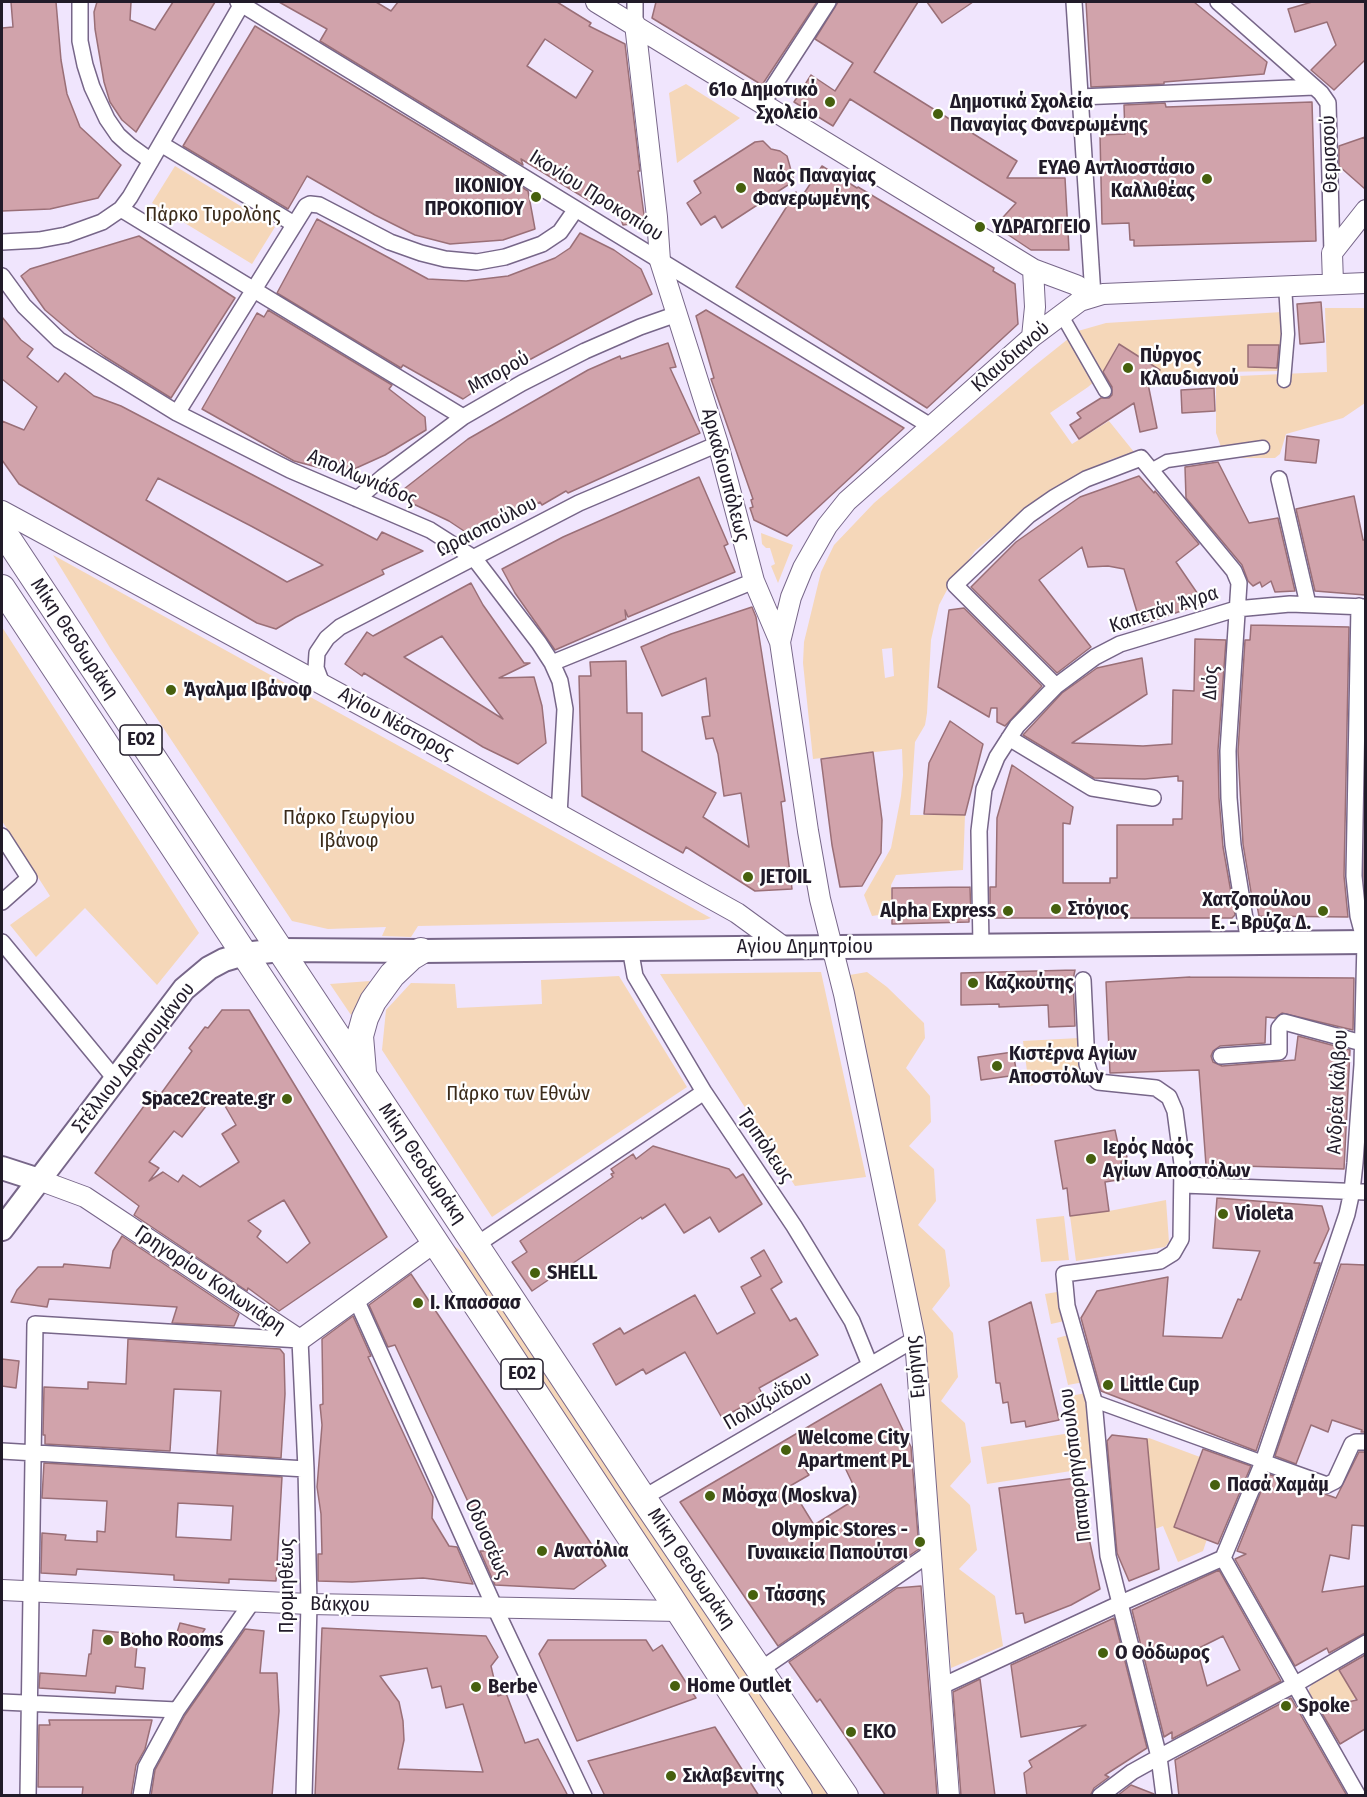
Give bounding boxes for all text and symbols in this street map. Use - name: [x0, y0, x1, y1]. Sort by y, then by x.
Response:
- place label: 61ο Δημοτικό Σχολείο: [709, 78, 818, 125]
- place label: Δημοτικά Σχολεία Παναγίας Φανερωμένης: [950, 90, 1148, 137]
- marker: 61ο Δημοτικό Σχολείο: [823, 95, 837, 109]
- marker: Δημοτικά Σχολεία Παναγίας Φανερωμένης: [931, 107, 945, 121]
- street label: Θερισσού: [1317, 114, 1343, 194]
- street label: Ικονίου Προκοπίου: [525, 145, 667, 247]
- place label: ΕΥΑΘ Αντλιοστάσιο Καλλιθέας: [1038, 156, 1195, 203]
- place label: Ναός Παναγίας Φανερωμένης: [753, 164, 876, 211]
- marker: ΕΥΑΘ Αντλιοστάσιο Καλλιθέας: [1200, 172, 1214, 186]
- place label: ΙΚΟΝΙΟΥ ΠΡΟΚΟΠΙΟΥ: [425, 174, 524, 221]
- marker: Ναός Παναγίας Φανερωμένης: [734, 181, 748, 195]
- marker: ΙΚΟΝΙΟΥ ΠΡΟΚΟΠΙΟΥ: [529, 190, 543, 204]
- park label: Πάρκο Τυρολόης: [145, 203, 281, 227]
- place label: ΥΔΡΑΓΩΓΕΙΟ: [992, 215, 1091, 239]
- marker: ΥΔΡΑΓΩΓΕΙΟ: [973, 220, 987, 234]
- street label: Κλαυδιανού: [967, 316, 1055, 398]
- place label: Πύργος Κλαυδιανού: [1140, 344, 1239, 391]
- street label: Μπορού: [464, 346, 534, 400]
- marker: Πύργος Κλαυδιανού: [1121, 361, 1135, 375]
- street label: Αρκαδιουπόλεως: [696, 406, 754, 544]
- street label: Απολλωνιάδος: [304, 444, 420, 512]
- street label: Ωραιοπούλου: [433, 491, 541, 563]
- street label: Μίκη Θεοδωράκη: [25, 574, 123, 704]
- street label: Καπετάν Άγρα: [1107, 581, 1221, 639]
- street label: Διός: [1198, 665, 1224, 701]
- place label: Άγαλμα Ιβάνοφ: [183, 678, 312, 702]
- street label: Αγίου Νέστορος: [334, 682, 458, 766]
- marker: Άγαλμα Ιβάνοφ: [164, 683, 178, 697]
- road number: ΕΟ2: [120, 725, 162, 755]
- park label: Πάρκο Γεωργίου Ιβάνοφ: [283, 806, 415, 853]
- place label: JETOIL: [760, 865, 812, 889]
- marker: JETOIL: [741, 870, 755, 884]
- place label: Χατζοπούλου Ε. - Βρύζα Δ.: [1202, 888, 1311, 935]
- place label: Στόγιος: [1068, 897, 1129, 921]
- place label: Alpha Express: [880, 899, 996, 923]
- marker: Στόγιος: [1049, 902, 1063, 916]
- marker: Alpha Express: [1001, 904, 1015, 918]
- marker: Χατζοπούλου Ε. - Βρύζα Δ.: [1316, 904, 1330, 918]
- street label: Αγίου Δημητρίου: [737, 935, 873, 959]
- place label: Καζκούτης: [985, 971, 1073, 995]
- marker: Καζκούτης: [966, 976, 980, 990]
- street label: Στέλλιου Δραγουμάνου: [68, 978, 200, 1138]
- street label: Ανδρέα Κάλβου: [1323, 1029, 1353, 1155]
- place label: Κιστέρνα Αγίων Αποστόλων: [1009, 1042, 1137, 1089]
- marker: Κιστέρνα Αγίων Αποστόλων: [990, 1059, 1004, 1073]
- park label: Πάρκο των Εθνών: [446, 1082, 590, 1106]
- place label: Space2Create.gr: [142, 1087, 275, 1111]
- marker: Space2Create.gr: [280, 1092, 294, 1106]
- street label: Μίκη Θεοδωράκη: [373, 1099, 471, 1229]
- street label: Τριπόλεως: [732, 1104, 798, 1188]
- place label: Ιερός Ναός Αγίων Αποστόλων: [1103, 1136, 1250, 1183]
- marker: Ιερός Ναός Αγίων Αποστόλων: [1084, 1152, 1098, 1166]
- place label: Violeta: [1235, 1202, 1294, 1226]
- marker: Violeta: [1216, 1207, 1230, 1221]
- street label: Γρηγορίου Κολωνιάρη: [130, 1220, 290, 1340]
- place label: SHELL: [547, 1261, 597, 1285]
- marker: SHELL: [528, 1266, 542, 1280]
- place label: Ι. Κπασσασ: [430, 1291, 521, 1315]
- marker: Ι. Κπασσασ: [411, 1296, 425, 1310]
- street label: Ειρήνης: [901, 1334, 931, 1400]
- road number: ΕΟ2: [501, 1359, 543, 1389]
- street label: Πολυζωΐδου: [720, 1366, 816, 1436]
- place label: Little Cup: [1120, 1373, 1199, 1397]
- marker: Little Cup: [1101, 1378, 1115, 1392]
- street label: Παπαρρηγόπουλου: [1055, 1387, 1097, 1543]
- place label: Welcome City Apartment PL: [798, 1426, 911, 1473]
- marker: Welcome City Apartment PL: [779, 1443, 793, 1457]
- place label: Πασά Χαμάμ: [1227, 1473, 1329, 1497]
- marker: Πασά Χαμάμ: [1208, 1478, 1222, 1492]
- place label: Μόσχα (Moskva): [722, 1484, 857, 1508]
- marker: Μόσχα (Moskva): [703, 1489, 717, 1503]
- street label: Οδυσσέως: [459, 1495, 515, 1583]
- street label: Μίκη Θεοδωράκη: [642, 1504, 740, 1634]
- place label: Olympic Stores - Γυναικεία Παπούτσι: [747, 1518, 908, 1565]
- marker: Olympic Stores - Γυναικεία Παπούτσι: [913, 1535, 927, 1549]
- street label: Προμηθέως: [275, 1539, 299, 1633]
- place label: Ανατόλια: [554, 1539, 629, 1563]
- marker: Ανατόλια: [535, 1544, 549, 1558]
- place label: Τάσσης: [765, 1583, 825, 1607]
- marker: Τάσσης: [746, 1588, 760, 1602]
- street label: Βάκχου: [310, 1592, 370, 1618]
- place label: Boho Rooms: [120, 1628, 223, 1652]
- marker: Boho Rooms: [101, 1633, 115, 1647]
- place label: Ο Θόδωρος: [1115, 1641, 1210, 1665]
- marker: Ο Θόδωρος: [1096, 1646, 1110, 1660]
- place label: Home Outlet: [687, 1674, 792, 1698]
- place label: Berbe: [488, 1675, 538, 1699]
- marker: Home Outlet: [668, 1679, 682, 1693]
- marker: Berbe: [469, 1680, 483, 1694]
- place label: Spoke: [1298, 1694, 1350, 1718]
- marker: Spoke: [1279, 1699, 1293, 1713]
- place label: EKO: [863, 1720, 896, 1744]
- marker: EKO: [844, 1725, 858, 1739]
- place label: Σκλαβενίτης: [683, 1764, 784, 1788]
- marker: Σκλαβενίτης: [664, 1769, 678, 1783]

